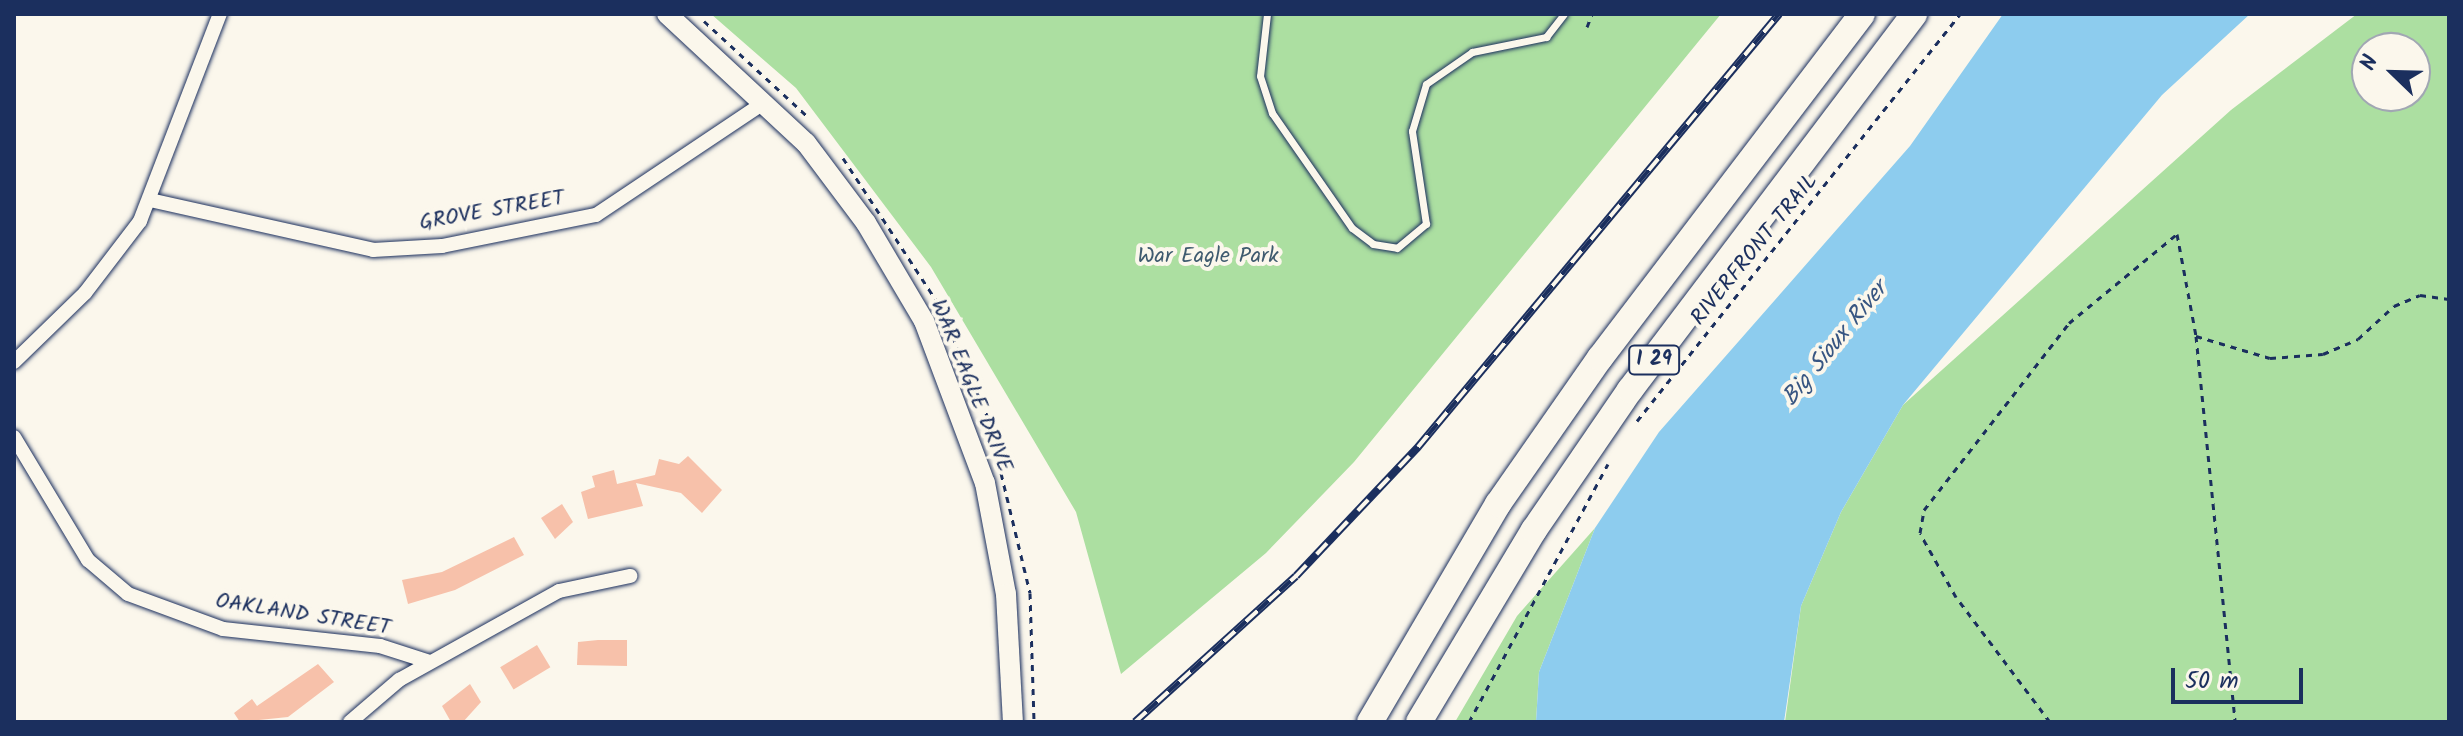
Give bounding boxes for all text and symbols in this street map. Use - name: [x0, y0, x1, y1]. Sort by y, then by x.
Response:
- north arrow: [2351, 32, 2431, 112]
- text: N: [2351, 50, 2389, 76]
- street label: RIVERFRONT TRAIL: [1686, 169, 1824, 331]
- street label: GROVE STREET: [417, 185, 567, 237]
- park label: War Eagle Park: [1137, 244, 1279, 270]
- water label: Big Sioux River: [1776, 276, 1894, 412]
- street label: WAR EAGLE DRIVE: [924, 296, 1018, 476]
- road number: I 29: [1628, 344, 1680, 376]
- street label: OAKLAND STREET: [214, 588, 392, 642]
- scale bar: [2175, 652, 2307, 702]
- text: 50 m: [2185, 662, 2239, 701]

